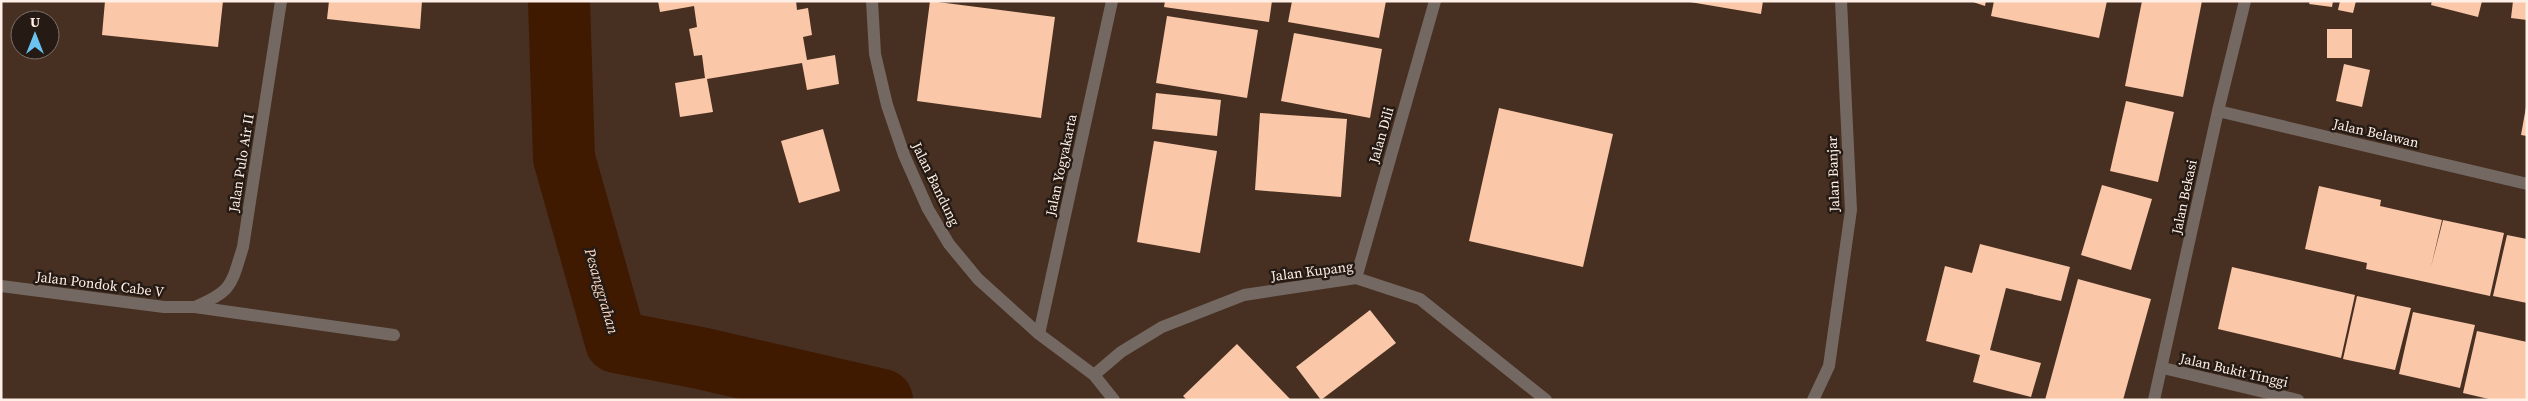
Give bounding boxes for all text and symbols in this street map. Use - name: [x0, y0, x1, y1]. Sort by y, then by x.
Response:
- north arrow: [10, 10, 60, 60]
- text: U: [30, 12, 40, 32]
- street label: Jalan Dili: [1363, 105, 1399, 166]
- street label: Jalan Yogyakarta: [1040, 111, 1082, 219]
- street label: Jalan Pulo Air II: [223, 112, 259, 215]
- street label: Jalan Belawan: [2330, 113, 2421, 153]
- street label: Jalan Banjar: [1822, 136, 1844, 213]
- street label: Jalan Bandung: [907, 138, 965, 229]
- street label: Jalan Bekasi: [2166, 158, 2202, 237]
- water label: Pesanggrahan: [579, 245, 624, 337]
- street label: Jalan Kupang: [1269, 256, 1354, 286]
- street label: Jalan Pondok Cabe V: [34, 266, 166, 302]
- street label: Jalan Bukit Tinggi: [2177, 348, 2290, 392]

